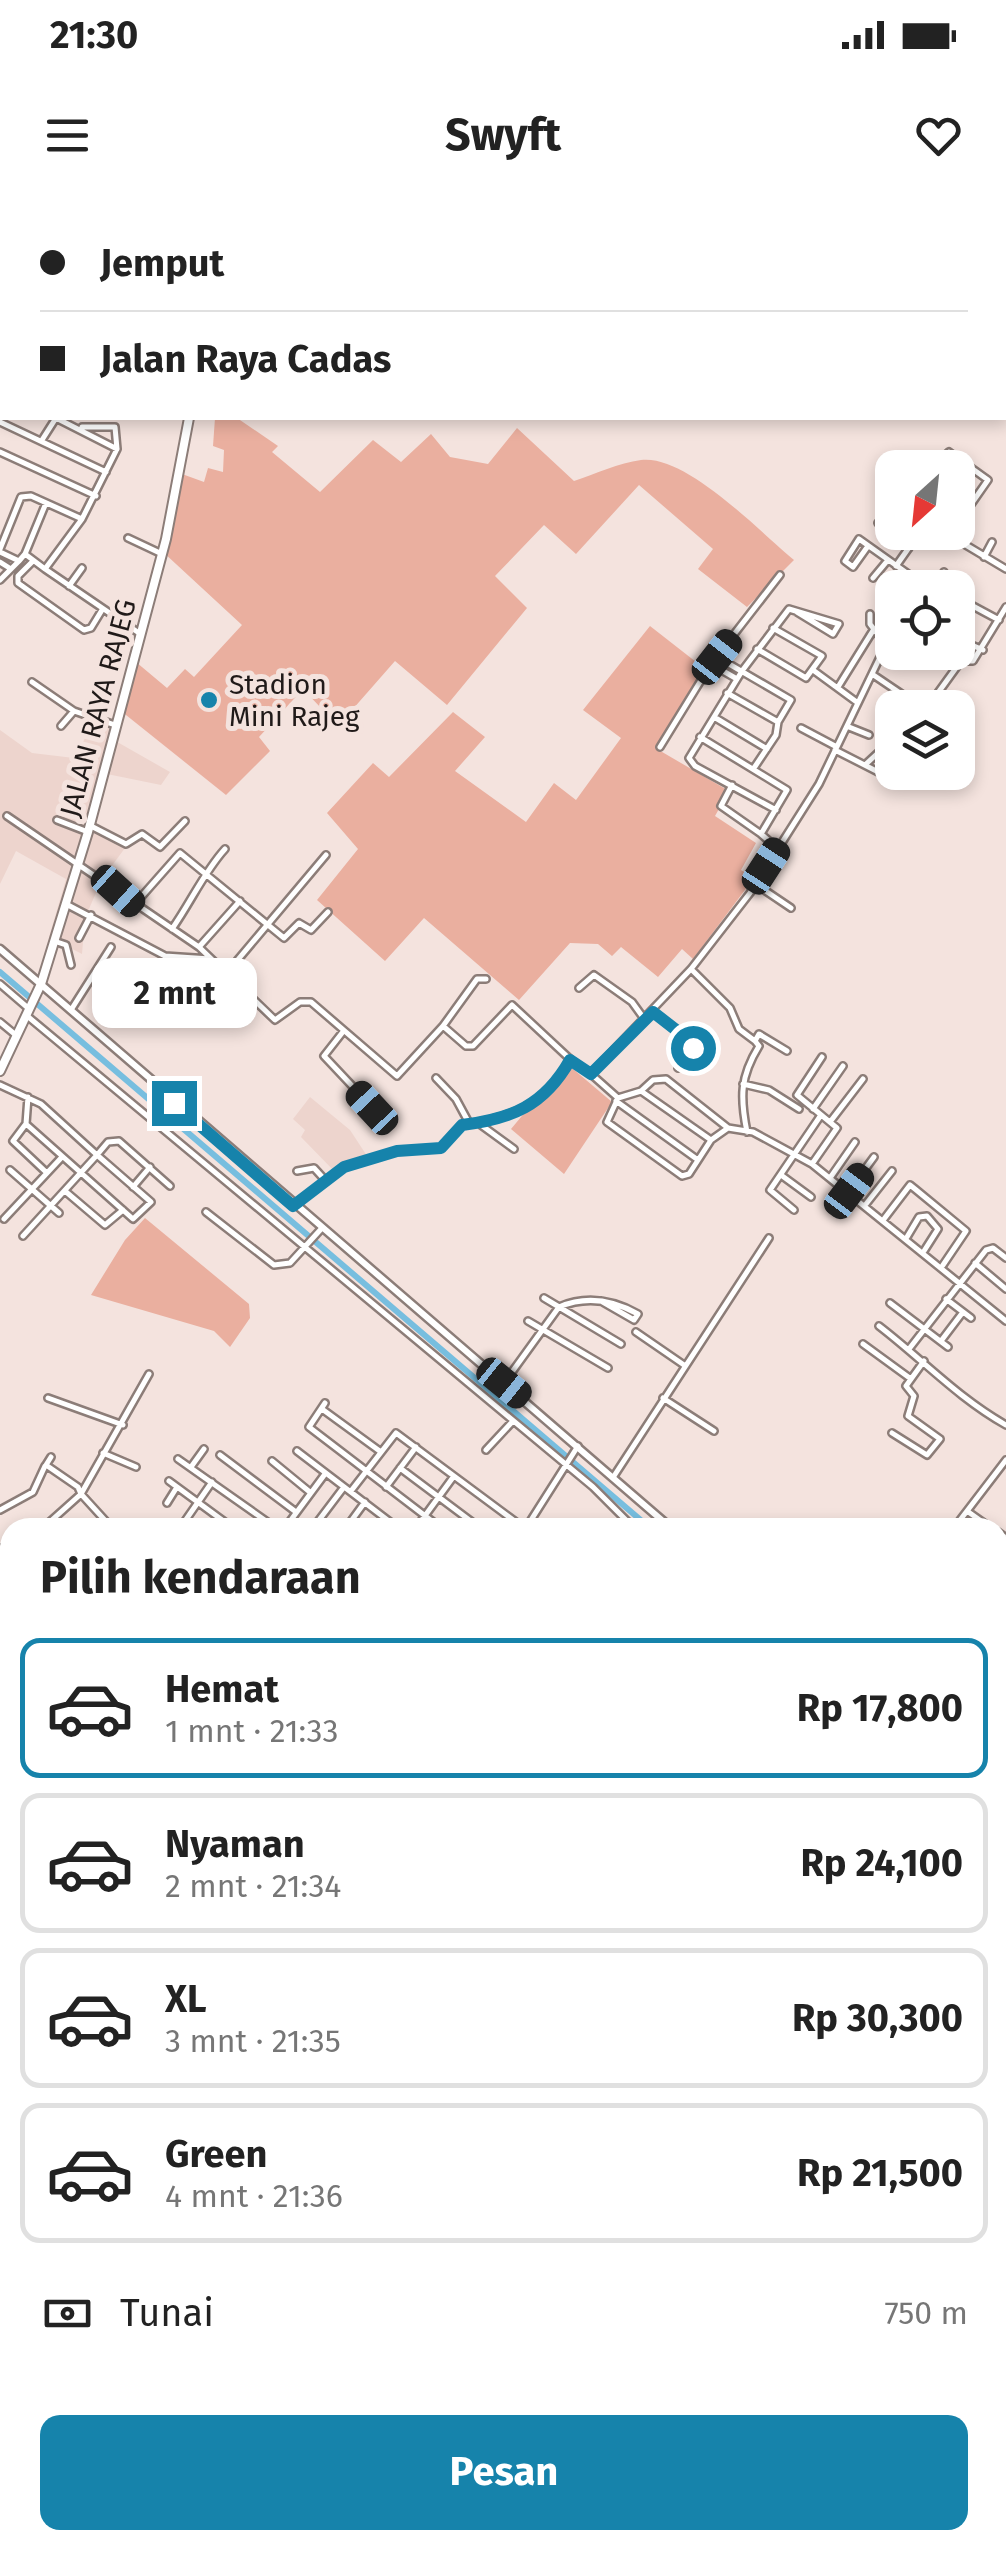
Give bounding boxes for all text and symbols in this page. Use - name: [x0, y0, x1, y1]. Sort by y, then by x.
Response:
- text: 21:30: [50, 12, 138, 58]
- icon: menu: [40, 108, 95, 163]
- text: Swyft: [445, 108, 561, 162]
- icon: heart: [911, 108, 966, 163]
- text: Jemput: [100, 240, 224, 286]
- text: Jalan Raya Cadas: [100, 336, 391, 382]
- north arrow: [875, 450, 975, 550]
- map controls: [875, 450, 975, 790]
- button: locate: [875, 570, 975, 670]
- street label: JALAN RAYA RAJEG: [53, 596, 143, 820]
- car: [687, 624, 747, 690]
- place label: Stadion Mini Rajeg: [229, 668, 360, 733]
- marker: Stadion Mini Rajeg: [198, 689, 220, 711]
- button: layers: [875, 690, 975, 790]
- car: [737, 833, 795, 899]
- car: [86, 860, 150, 922]
- callout: 2 mnt: [91, 958, 256, 1028]
- text: 2 mnt: [134, 974, 215, 1012]
- route start: [671, 1026, 716, 1071]
- car: [341, 1076, 403, 1140]
- route end: [152, 1081, 197, 1126]
- car: [819, 1158, 879, 1224]
- car: [471, 1352, 537, 1414]
- text: Pilih kendaraan: [40, 1551, 361, 1605]
- icon: car: [45, 1663, 135, 1753]
- text: Hemat: [165, 1666, 279, 1712]
- text: Rp 17,800: [797, 1685, 963, 1731]
- text: 1 mnt · 21:33: [165, 1712, 339, 1750]
- icon: car: [45, 1818, 135, 1908]
- text: Nyaman: [165, 1821, 305, 1867]
- text: Rp 24,100: [800, 1840, 963, 1886]
- text: 2 mnt · 21:34: [165, 1867, 341, 1905]
- icon: car: [45, 1973, 135, 2063]
- text: XL: [165, 1976, 207, 2022]
- text: Rp 30,300: [792, 1995, 963, 2041]
- text: 3 mnt · 21:35: [165, 2022, 341, 2060]
- icon: car: [45, 2128, 135, 2218]
- text: Green: [165, 2131, 268, 2177]
- text: Rp 21,500: [797, 2150, 963, 2196]
- text: 4 mnt · 21:36: [165, 2177, 343, 2215]
- icon: cash: [40, 2286, 95, 2341]
- text: Tunai: [120, 2290, 214, 2336]
- text: 750 m: [884, 2294, 968, 2332]
- button: Pesan: [40, 2415, 968, 2530]

